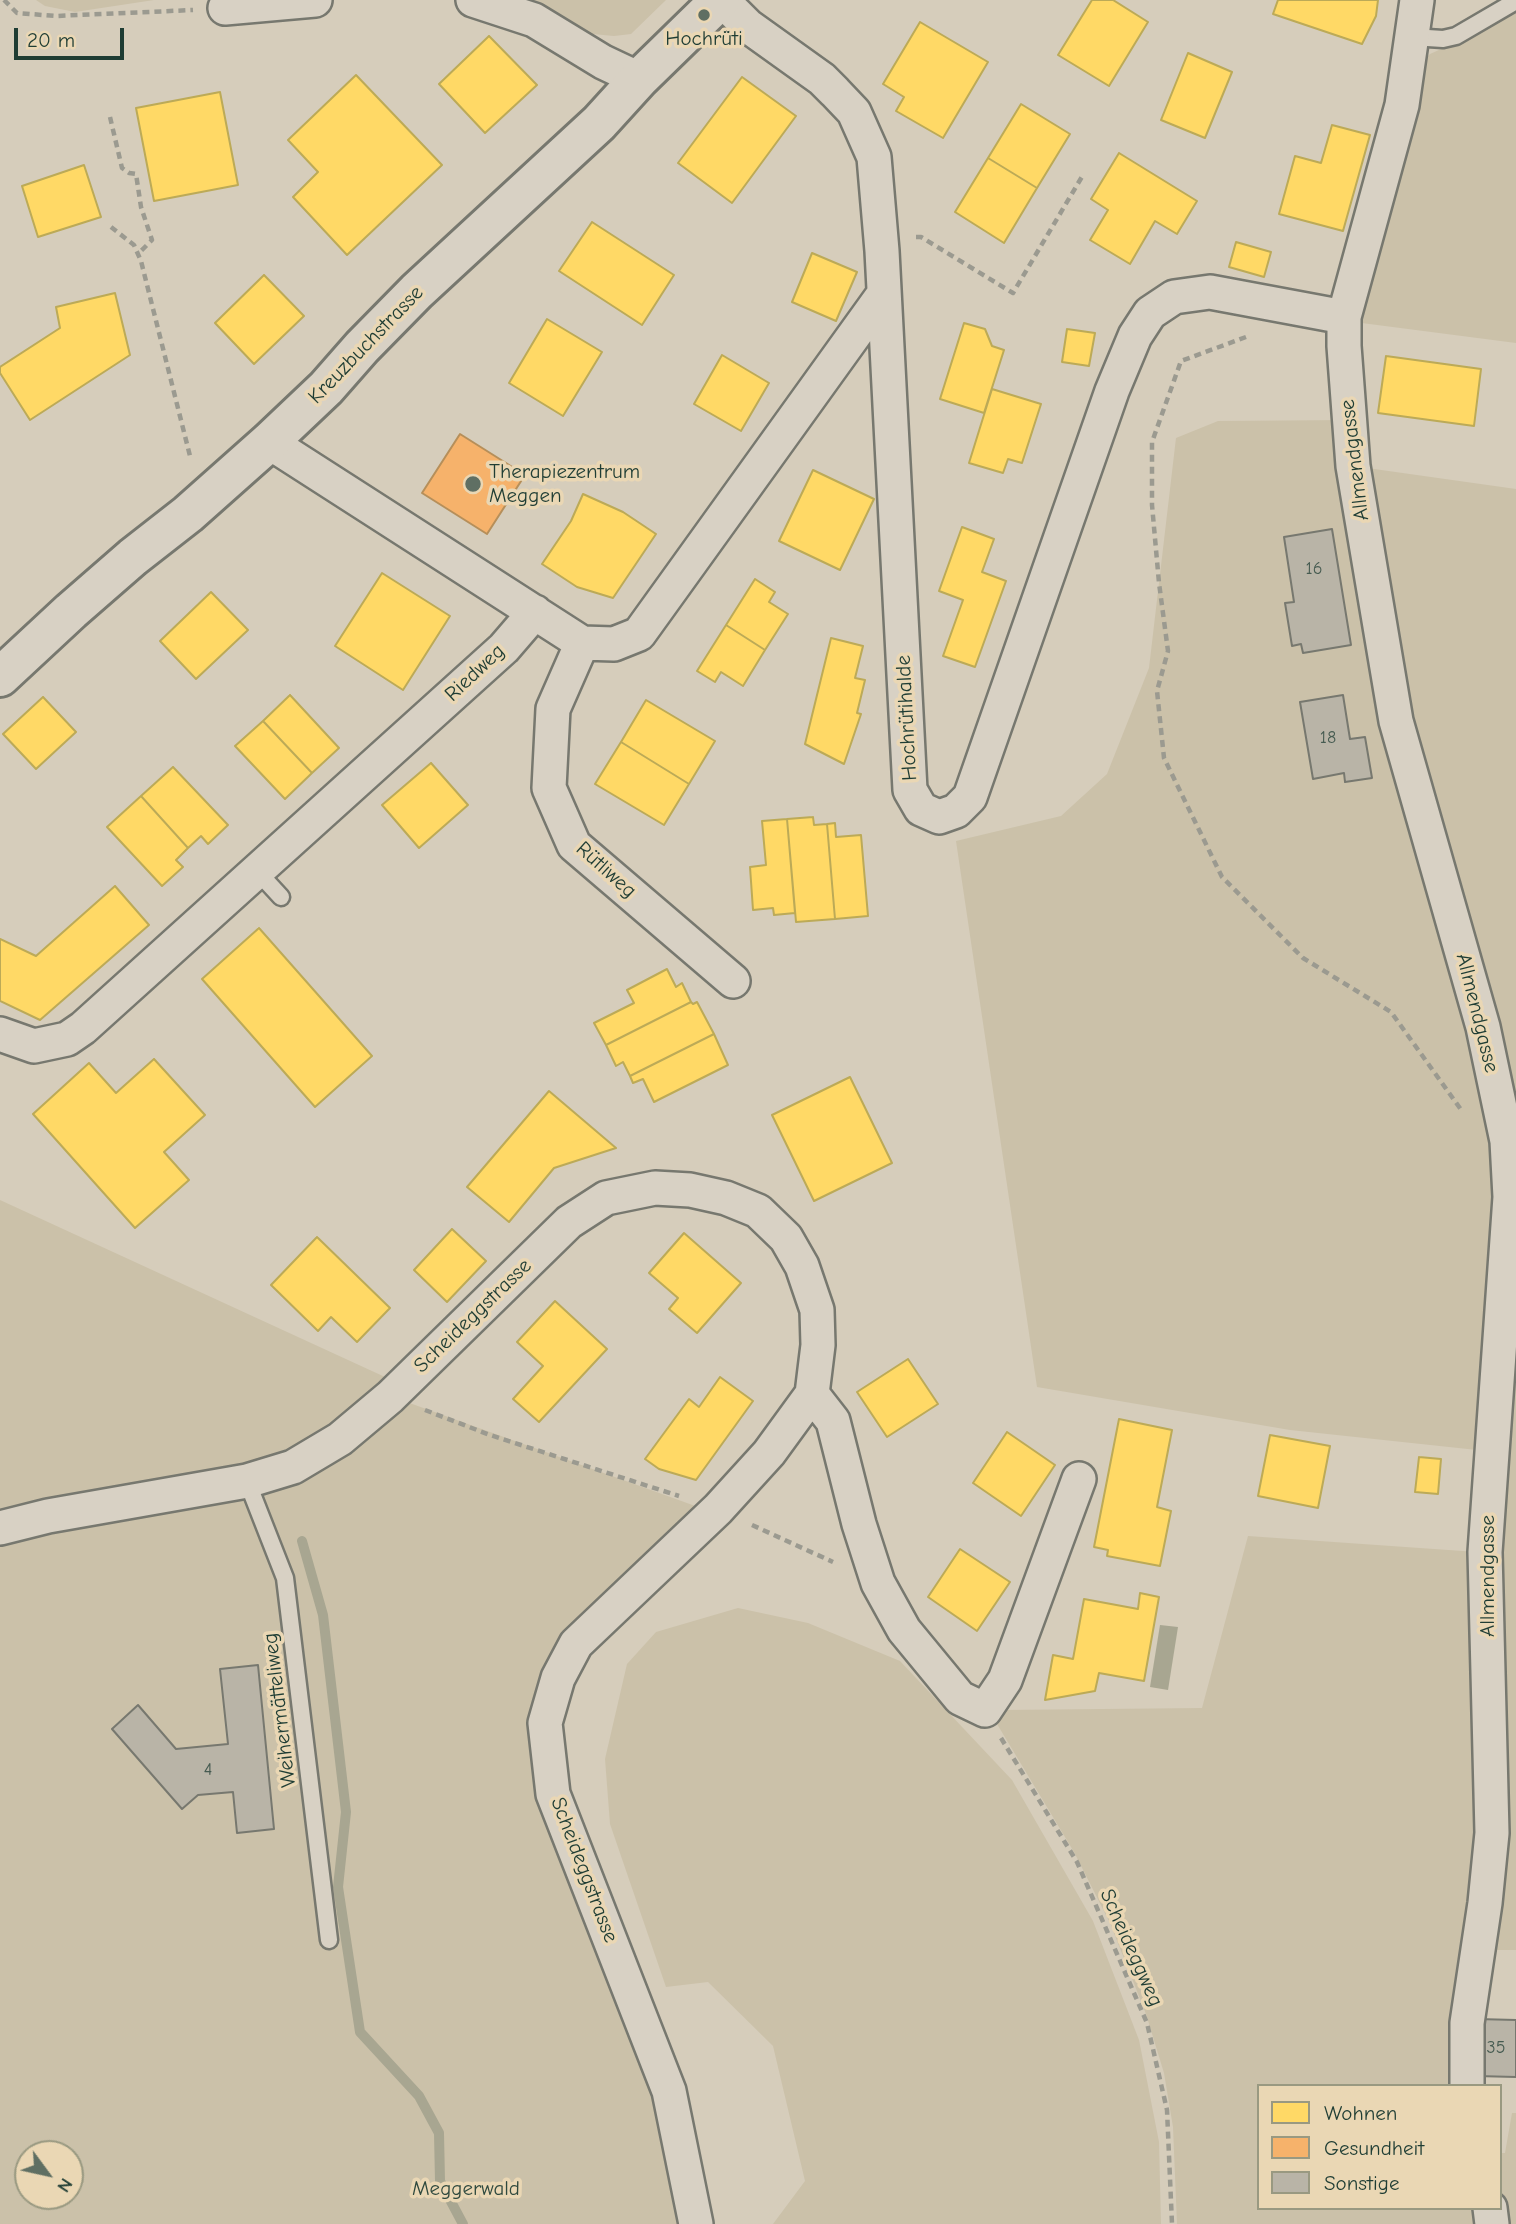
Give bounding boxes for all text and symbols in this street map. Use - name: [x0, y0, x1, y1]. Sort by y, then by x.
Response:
- marker: Hochrüti: [696, 7, 712, 23]
- scale bar: [18, 14, 128, 58]
- place label: Hochrüti: [665, 26, 743, 52]
- text: 20 m: [27, 28, 75, 52]
- street label: Kreuzbuchstrasse: [303, 281, 429, 409]
- street label: Allmendgasse: [1335, 398, 1375, 522]
- place label: Therapiezentrum Meggen: [489, 459, 640, 509]
- marker: Therapiezentrum Meggen: [463, 474, 483, 494]
- house number: 16: [1306, 558, 1322, 580]
- street label: Riedweg: [440, 639, 510, 707]
- street label: Hochrütihalde: [891, 655, 923, 781]
- house number: 18: [1320, 727, 1336, 749]
- street label: Rütliweg: [571, 836, 641, 904]
- street label: Allmendgasse: [1450, 951, 1504, 1075]
- street label: Scheideggstrasse: [409, 1254, 537, 1378]
- street label: Allmendgasse: [1475, 1515, 1501, 1637]
- street label: Weihermätteliweg: [258, 1631, 302, 1789]
- house number: 4: [204, 1759, 212, 1781]
- street label: Scheideggstrasse: [545, 1794, 623, 1946]
- street label: Scheideggweg: [1094, 1885, 1168, 2011]
- house number: 35: [1487, 2037, 1505, 2059]
- legend: [1257, 2084, 1502, 2210]
- text: Wohnen: [1324, 2101, 1397, 2125]
- text: Gesundheit: [1324, 2136, 1424, 2160]
- north arrow: [14, 2140, 84, 2210]
- text: Sonstige: [1324, 2171, 1399, 2195]
- text: N: [52, 2174, 78, 2197]
- park label: Meggerwald: [412, 2176, 520, 2202]

